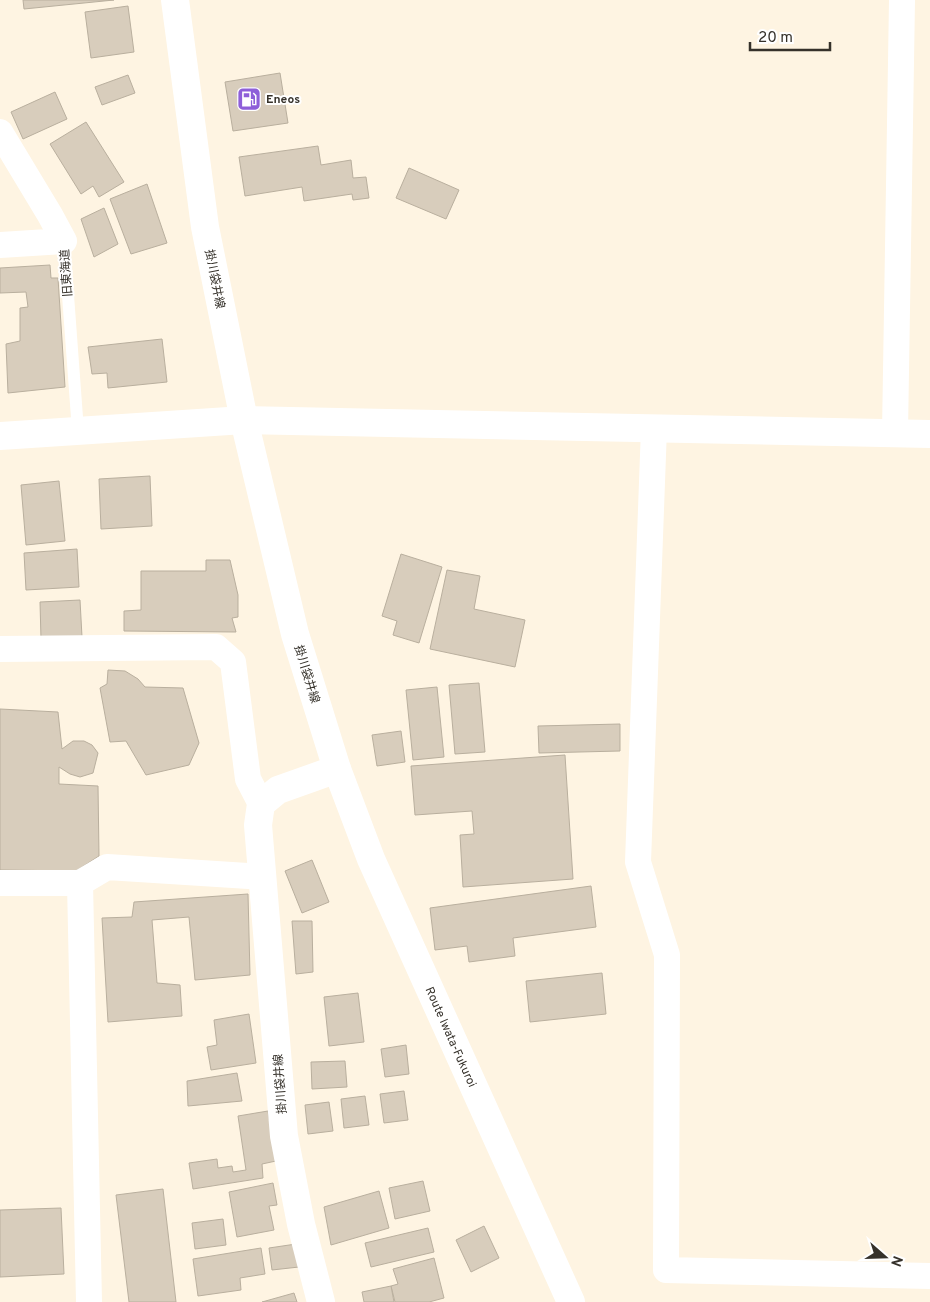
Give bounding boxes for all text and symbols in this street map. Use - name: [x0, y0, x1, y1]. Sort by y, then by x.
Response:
- scale bar: [750, 20, 830, 52]
- text: 20 m: [758, 29, 793, 48]
- fuel station icon: Eneos: [236, 86, 262, 112]
- place label: Eneos: [266, 92, 300, 108]
- street label: 旧東海道: [57, 248, 77, 297]
- street label: 掛川袋井線: [200, 248, 228, 310]
- street label: 掛川袋井線: [290, 643, 322, 705]
- street label: Route Iwata-Fukuroi: [421, 985, 479, 1090]
- street label: 掛川袋井線: [271, 1053, 291, 1114]
- north arrow: [860, 1232, 910, 1282]
- text: N: [886, 1253, 906, 1269]

